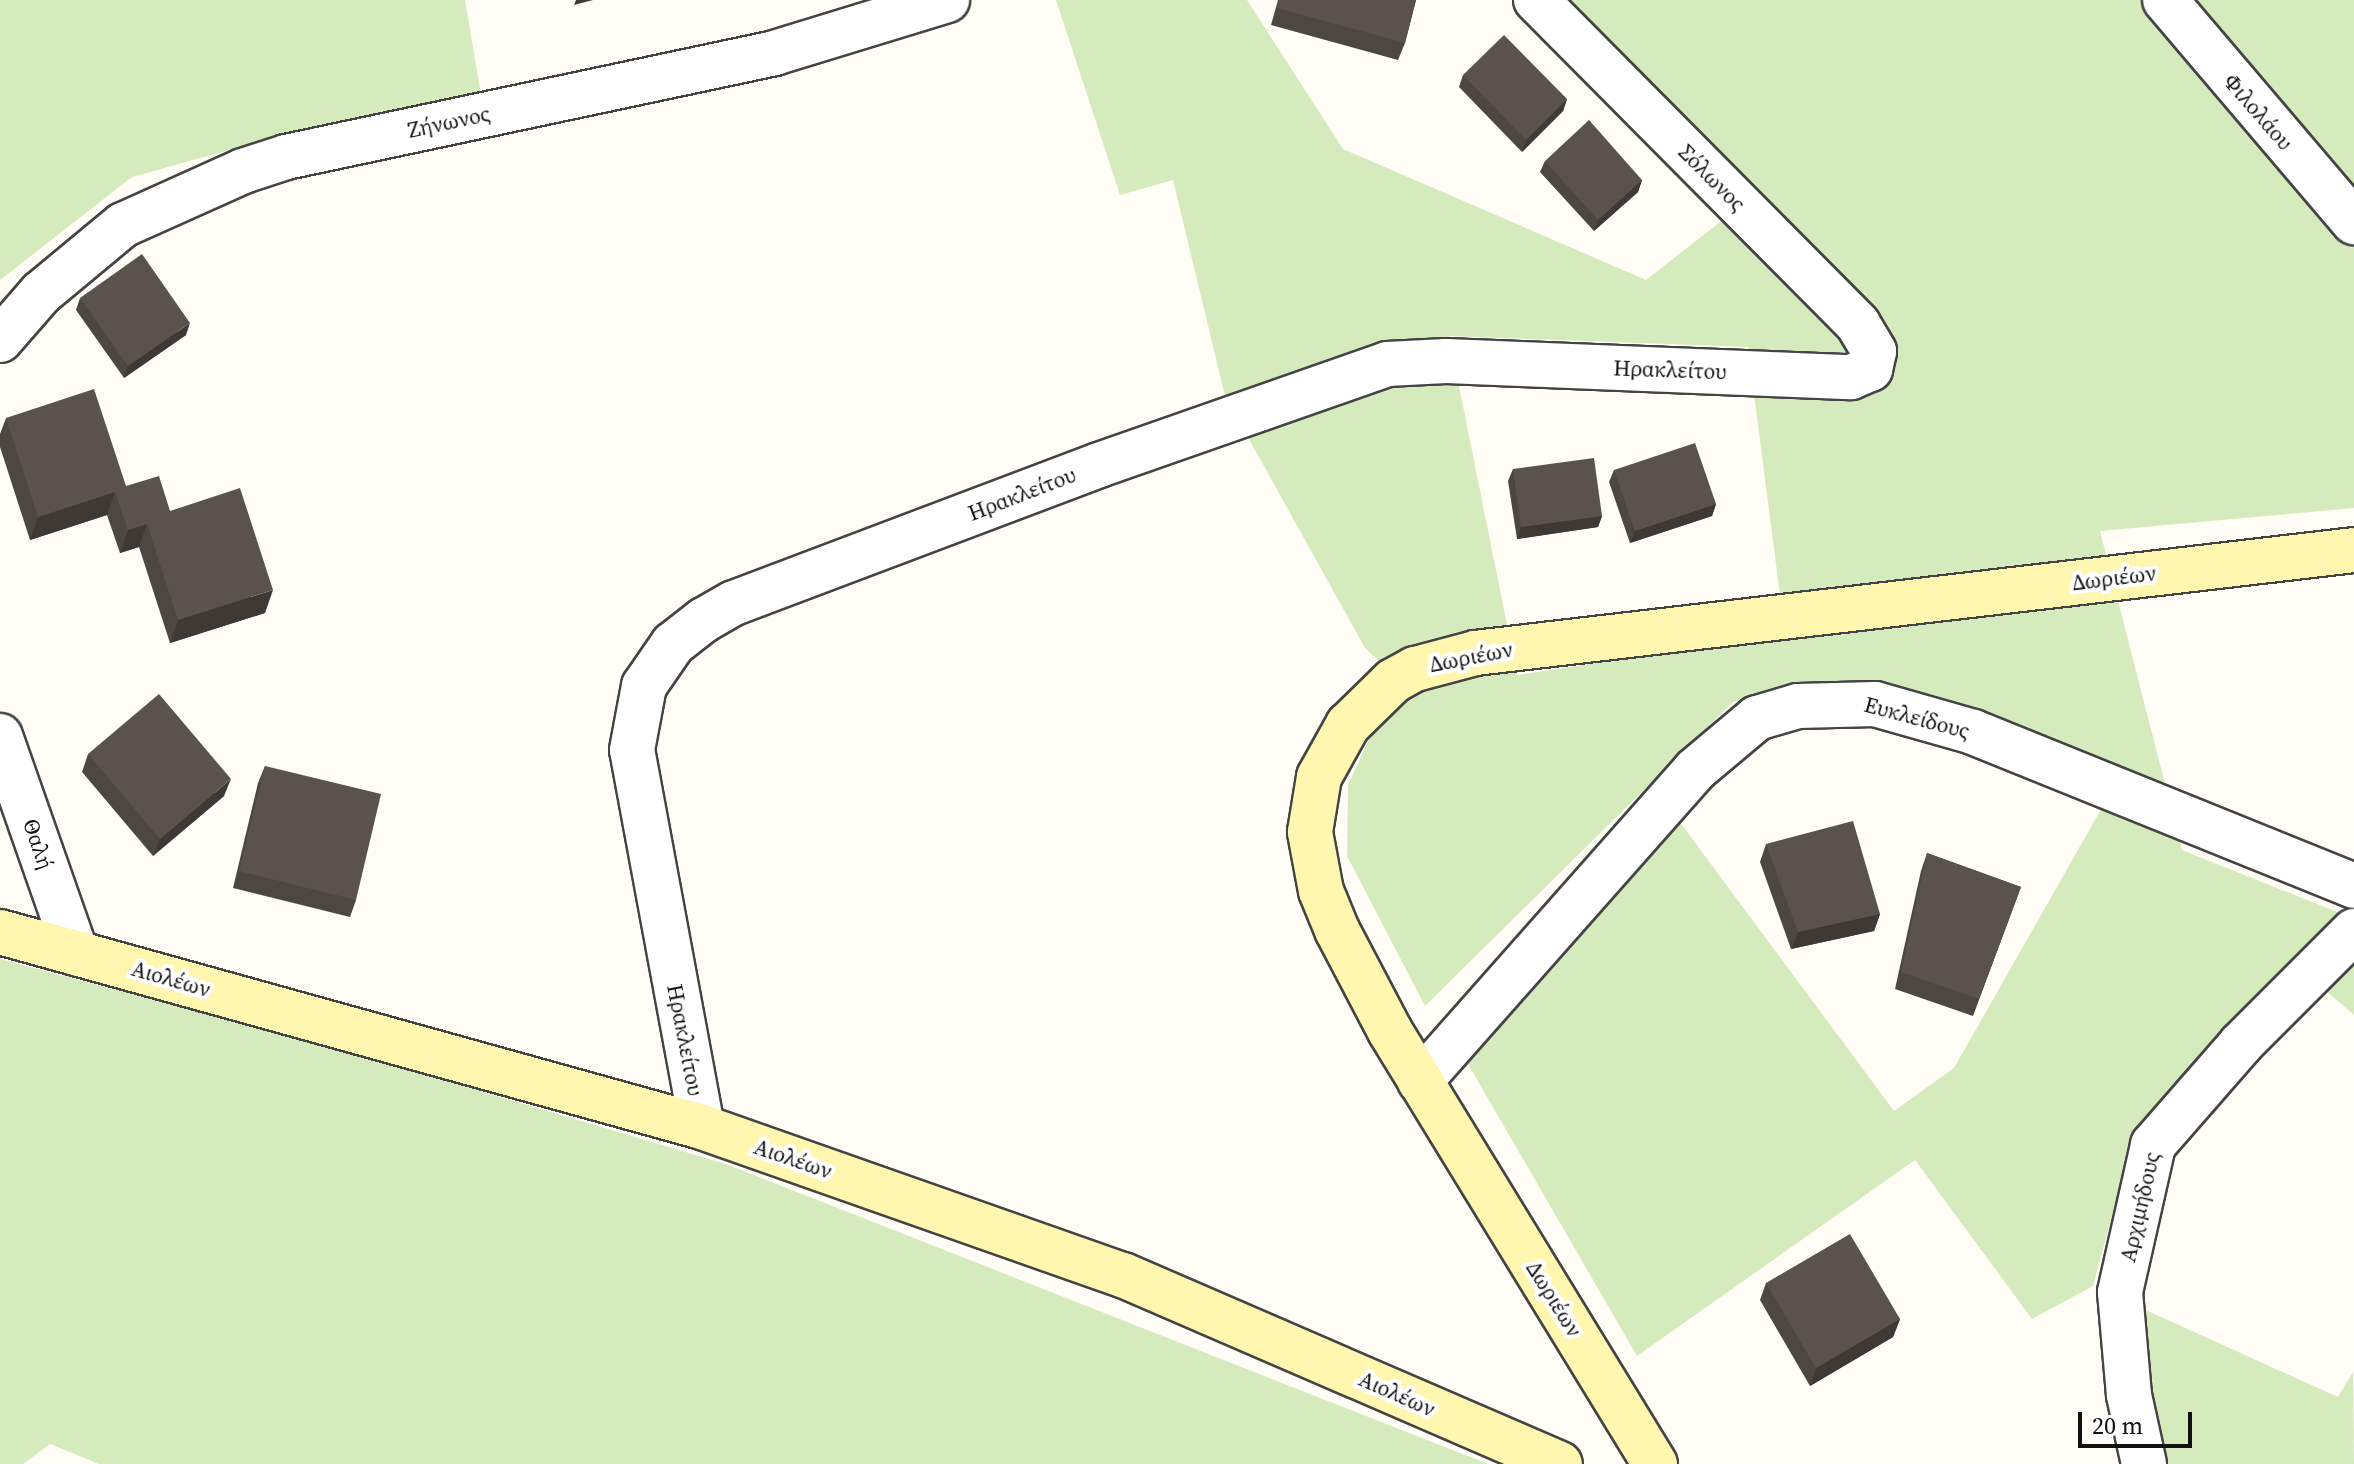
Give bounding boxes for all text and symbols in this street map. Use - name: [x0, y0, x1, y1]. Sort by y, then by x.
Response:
- street label: Φιλολάου: [2218, 69, 2298, 155]
- street label: Ζήνωνος: [405, 100, 493, 144]
- street label: Σόλωνος: [1673, 139, 1751, 217]
- street label: Ηρακλείτου: [1613, 355, 1727, 385]
- street label: Ηρακλείτου: [964, 461, 1080, 527]
- street label: Δωριέων: [2071, 560, 2157, 596]
- street label: Δωριέων: [1427, 636, 1515, 678]
- street label: Ευκλείδους: [1861, 691, 1973, 745]
- street label: Θαλή: [17, 815, 59, 873]
- street label: Αιολέων: [129, 955, 213, 1003]
- street label: Ηρακλείτου: [661, 982, 709, 1098]
- street label: Αιολέων: [751, 1133, 835, 1185]
- street label: Αρχιμήδους: [2115, 1149, 2165, 1265]
- street label: Δωριέων: [1520, 1256, 1588, 1342]
- street label: Αιολέων: [1355, 1366, 1439, 1422]
- scale bar: [2082, 1396, 2196, 1446]
- text: 20 m: [2092, 1409, 2143, 1442]

